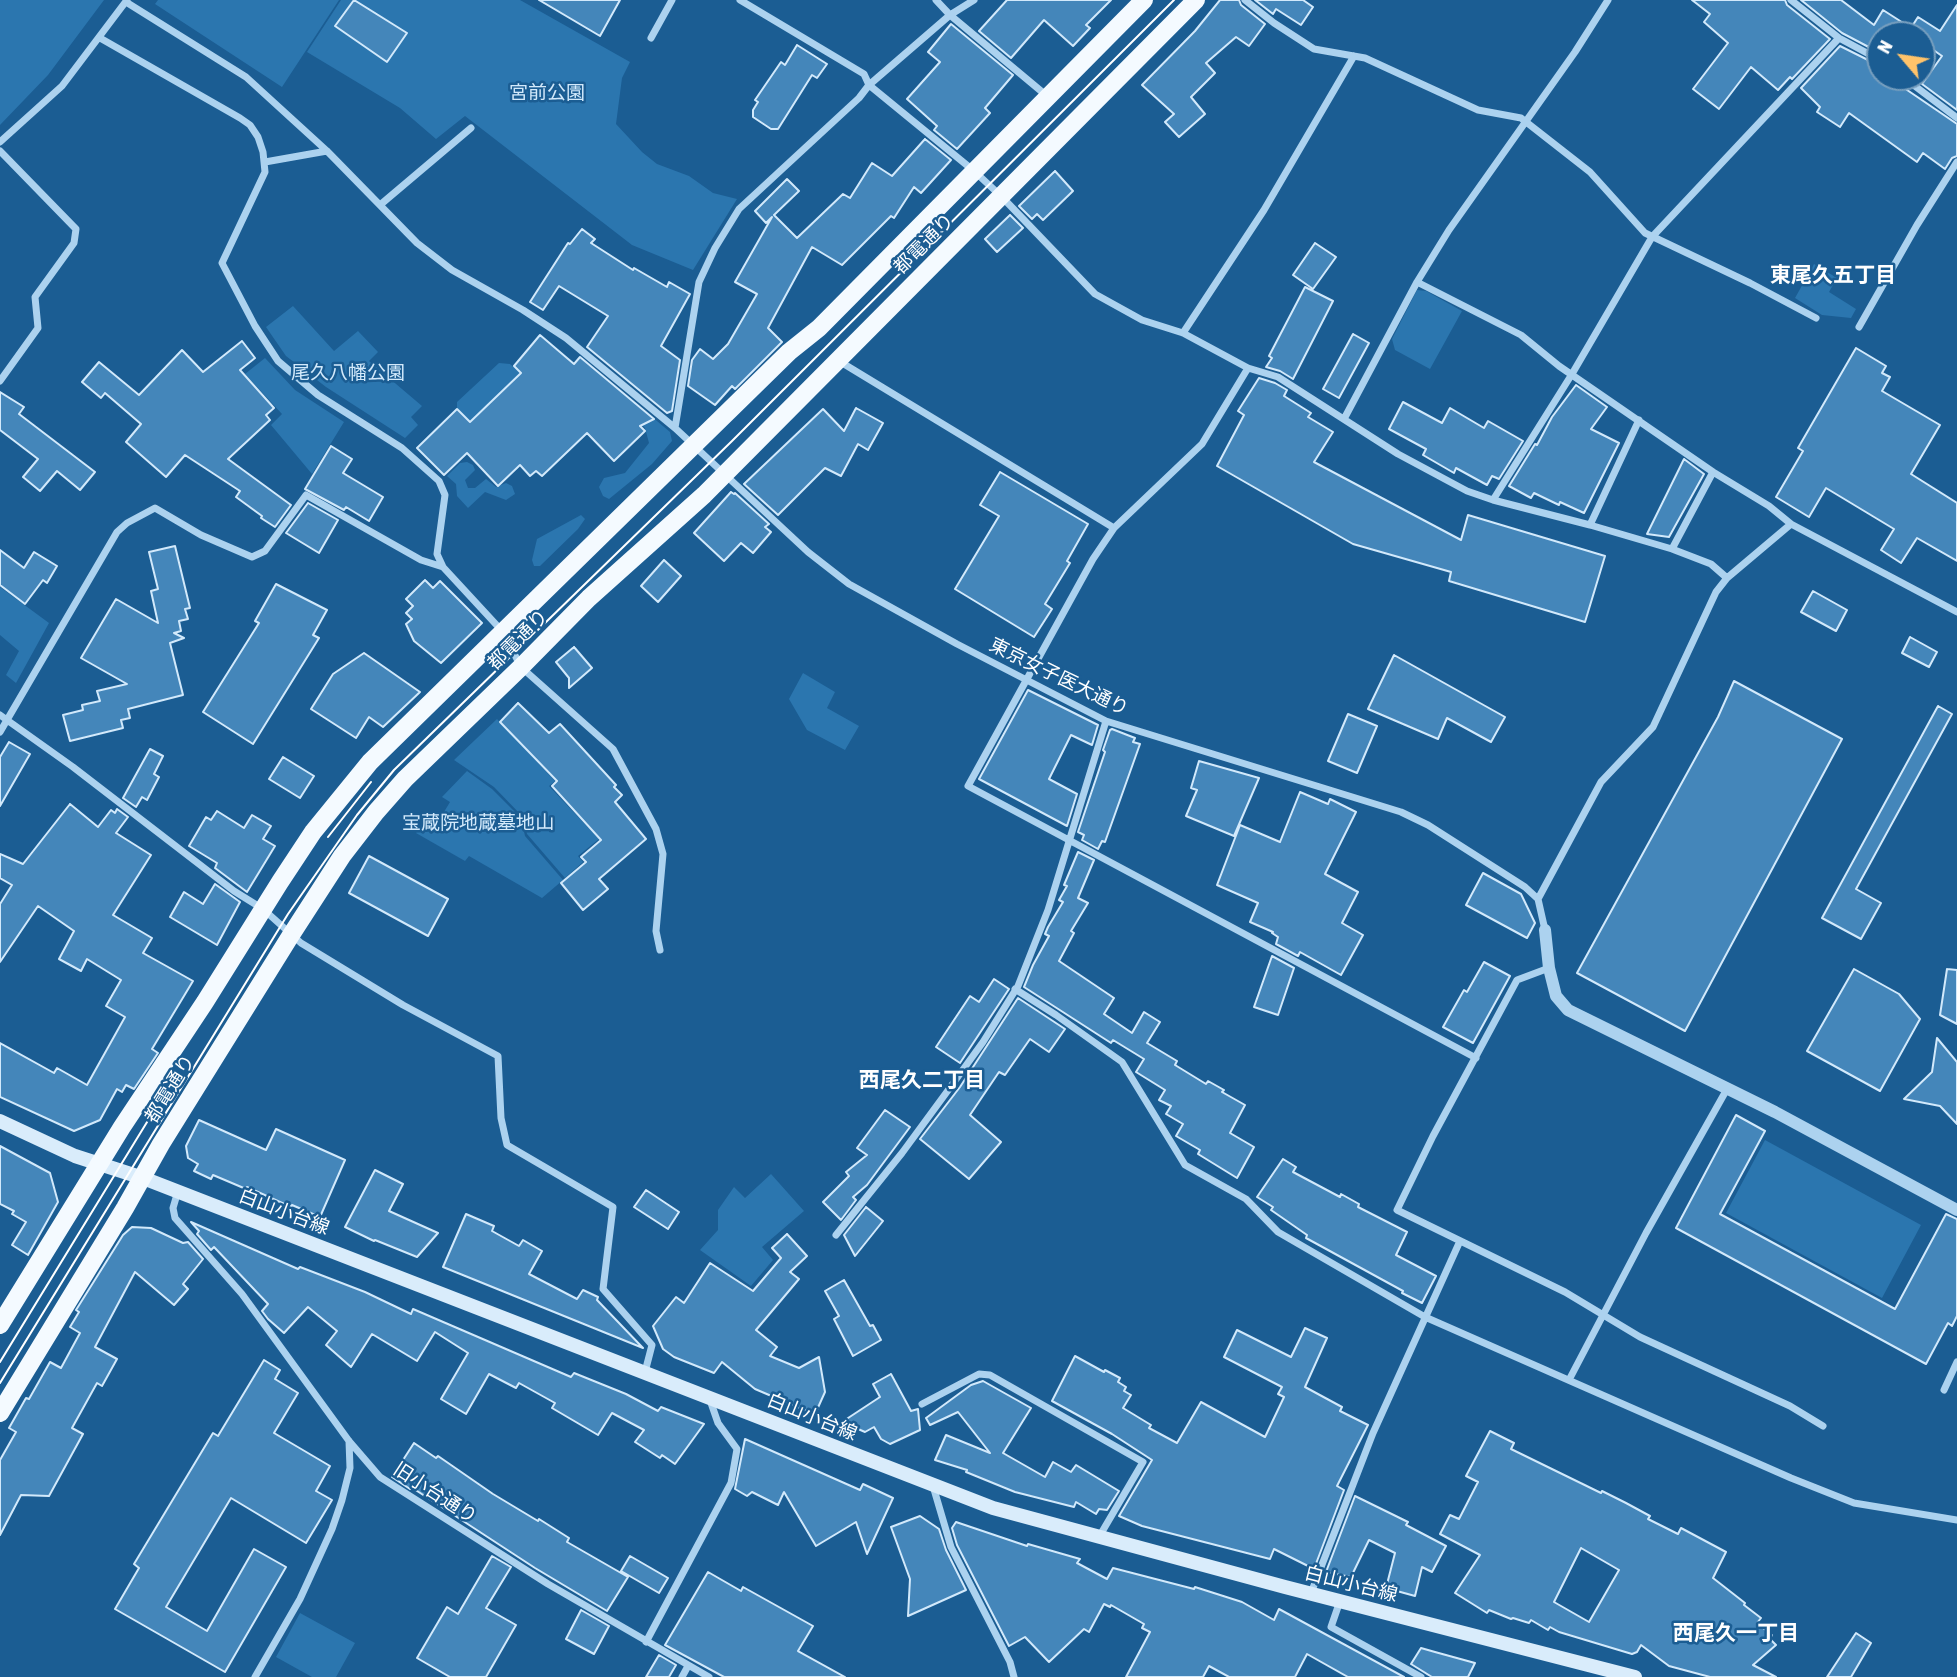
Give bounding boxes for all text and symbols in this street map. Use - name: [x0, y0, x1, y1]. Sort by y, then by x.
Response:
- north arrow: [1866, 21, 1936, 91]
- text: N: [1872, 37, 1897, 57]
- park label: 宮前公園: [509, 82, 585, 104]
- street label: 都電通り: [889, 209, 959, 279]
- district label: 東尾久五丁目: [1770, 262, 1896, 288]
- park label: 尾久八幡公園: [291, 362, 405, 384]
- street label: 都電通り: [483, 605, 553, 675]
- street label: 東京女子医大通り: [986, 633, 1132, 721]
- park label: 宝蔵院地蔵墓地山: [402, 812, 554, 834]
- street label: 都電通り: [140, 1051, 200, 1127]
- district label: 西尾久二丁目: [859, 1067, 985, 1093]
- street label: 白山小台線: [236, 1184, 332, 1240]
- street label: 白山小台線: [764, 1389, 860, 1445]
- street label: 旧小台通り: [389, 1458, 481, 1528]
- street label: 白山小台線: [1302, 1561, 1400, 1607]
- district label: 西尾久一丁目: [1673, 1620, 1799, 1646]

